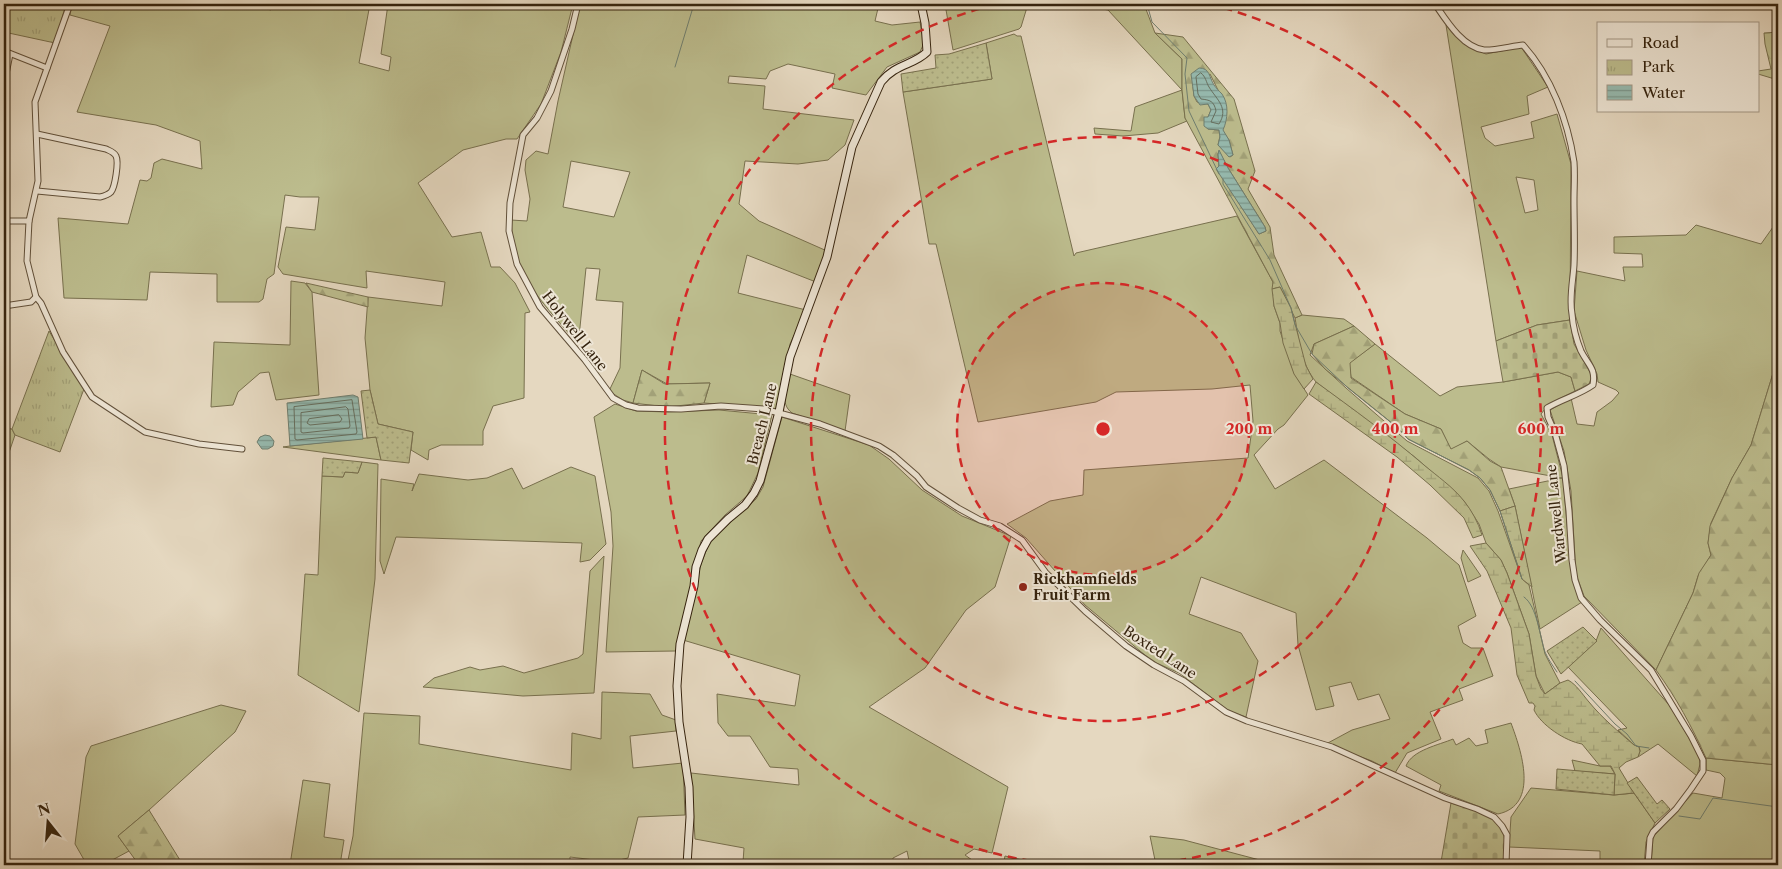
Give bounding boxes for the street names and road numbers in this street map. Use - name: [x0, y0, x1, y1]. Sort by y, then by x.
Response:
- street label: Holywell Lane: [538, 287, 612, 375]
- street label: Breach Lane: [743, 381, 781, 467]
- street label: Wardwell Lane: [1542, 463, 1570, 566]
- street label: Boxted Lane: [1120, 621, 1200, 683]

